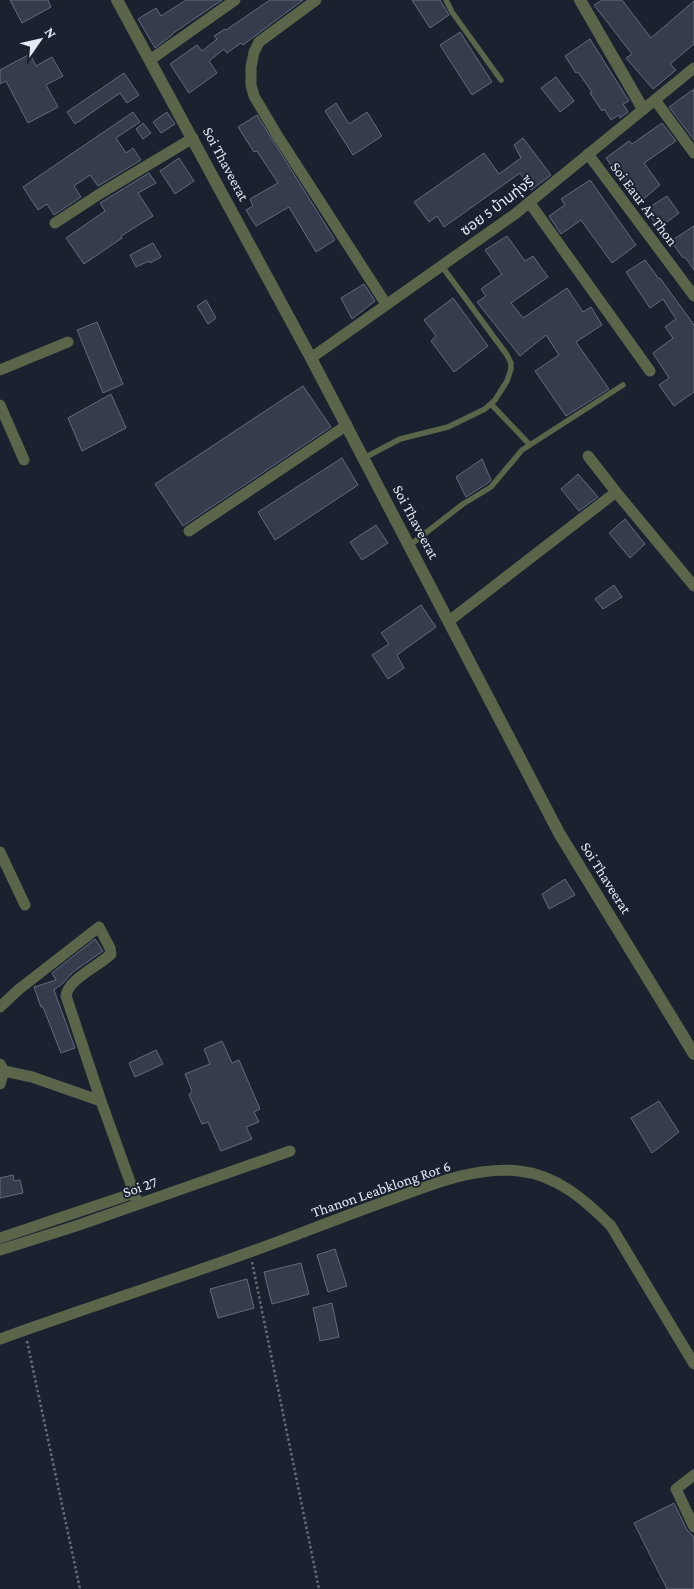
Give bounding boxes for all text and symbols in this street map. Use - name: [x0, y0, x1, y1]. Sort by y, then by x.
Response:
- north arrow: [15, 15, 65, 65]
- text: N: [41, 24, 60, 42]
- street label: Soi Thaveerat: [200, 124, 253, 205]
- street label: Soi Eaur Ar Thon: [607, 159, 681, 249]
- street label: ซอย 5 บ้านทุ่งรี: [457, 173, 537, 239]
- street label: Soi Thaveerat: [390, 482, 443, 563]
- street label: Soi Thaveerat: [578, 839, 635, 918]
- street label: Thanon Leabklong Ror 6: [309, 1158, 453, 1221]
- street label: Soi 27: [121, 1174, 159, 1200]

